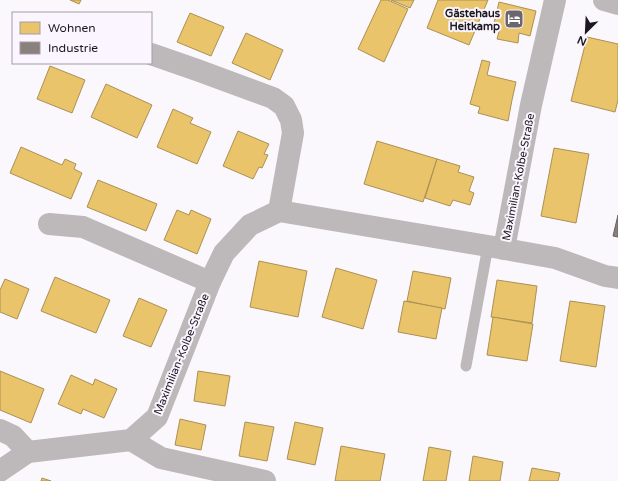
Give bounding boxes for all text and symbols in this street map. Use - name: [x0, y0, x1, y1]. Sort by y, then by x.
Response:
- place label: Gästehaus Heitkamp: [445, 7, 501, 34]
- hotel icon: Gästehaus Heitkamp: [503, 8, 525, 30]
- legend: [12, 12, 152, 64]
- north arrow: [566, 12, 606, 52]
- text: Wohnen: [48, 21, 96, 35]
- text: N: [575, 33, 589, 48]
- text: Industrie: [48, 41, 98, 55]
- street label: Maximilian-Kolbe-Straße: [500, 112, 537, 242]
- street label: Maximilian-Kolbe-Straße: [151, 292, 212, 417]

